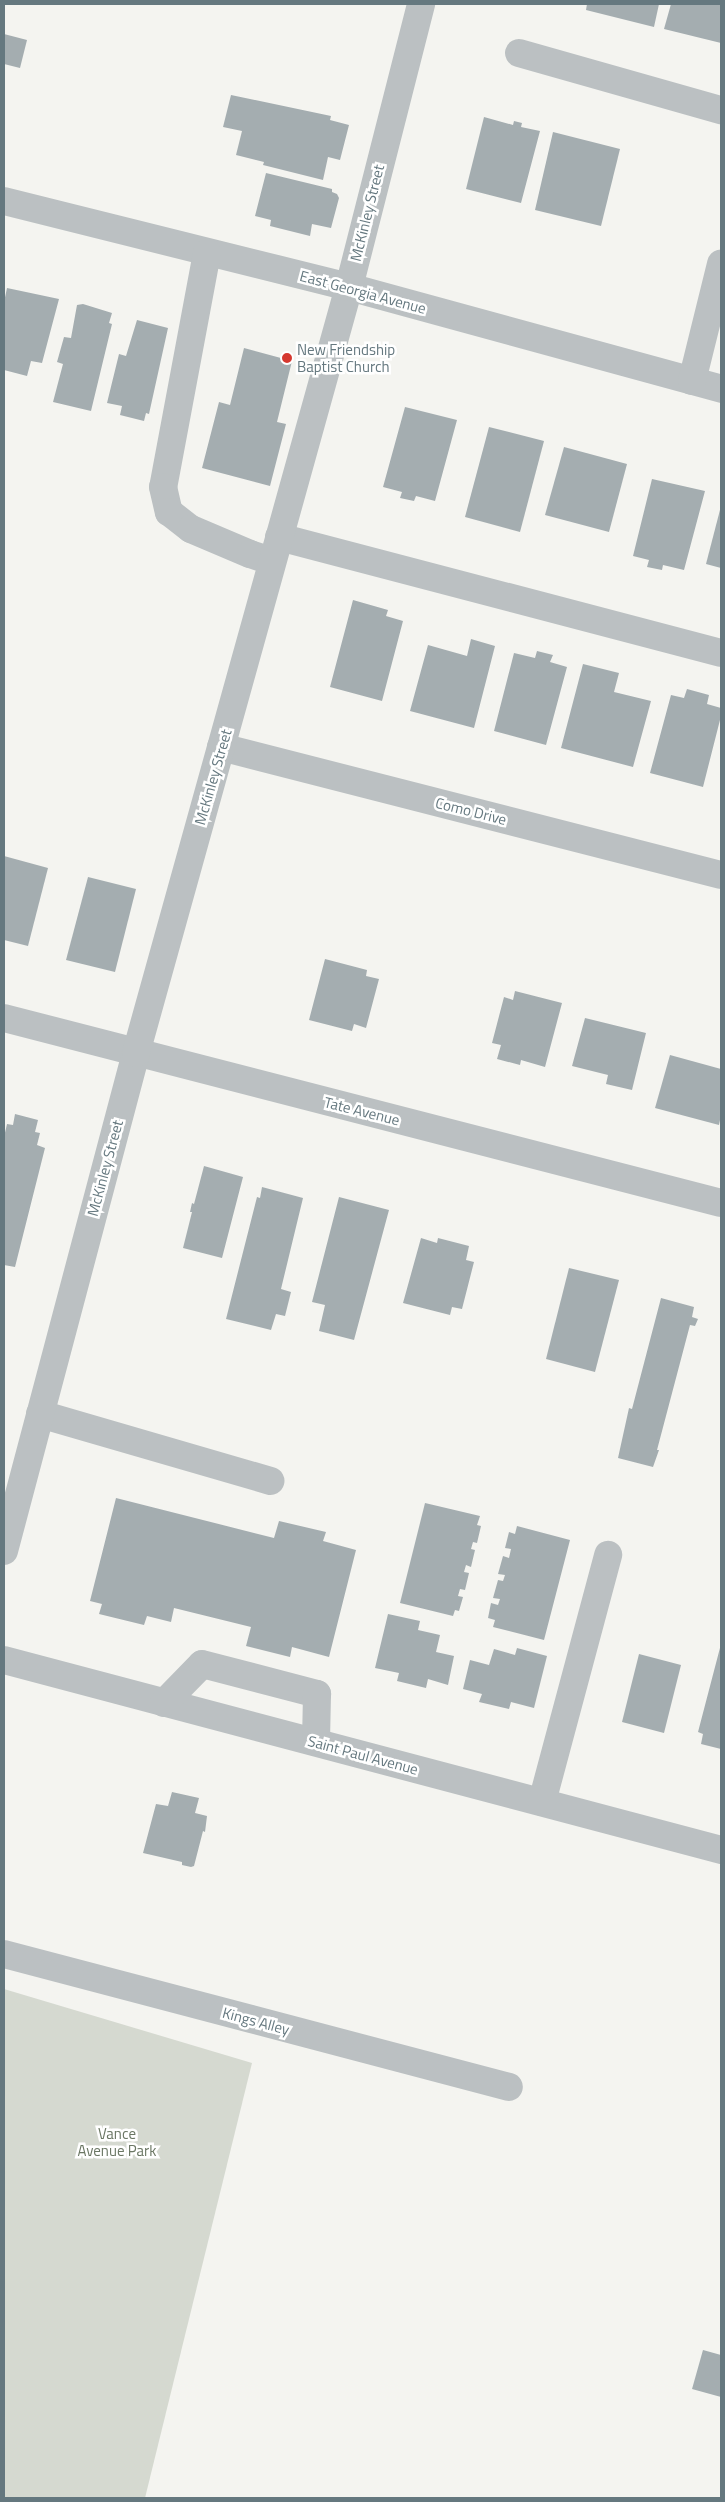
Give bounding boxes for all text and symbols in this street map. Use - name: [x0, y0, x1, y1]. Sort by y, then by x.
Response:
- street label: McKinley Street: [346, 163, 388, 263]
- street label: East Georgia Avenue: [298, 266, 428, 318]
- place label: New Friendship Baptist Church: [297, 340, 395, 375]
- marker: New Friendship Baptist Church: [281, 352, 293, 364]
- street label: McKinley Street: [191, 727, 235, 827]
- street label: Como Drive: [434, 793, 508, 829]
- street label: Tate Avenue: [322, 1093, 402, 1129]
- street label: McKinley Street: [83, 1118, 127, 1218]
- street label: Saint Paul Avenue: [306, 1732, 420, 1778]
- street label: Kings Alley: [221, 2003, 291, 2039]
- park label: Vance Avenue Park: [78, 2124, 156, 2159]

